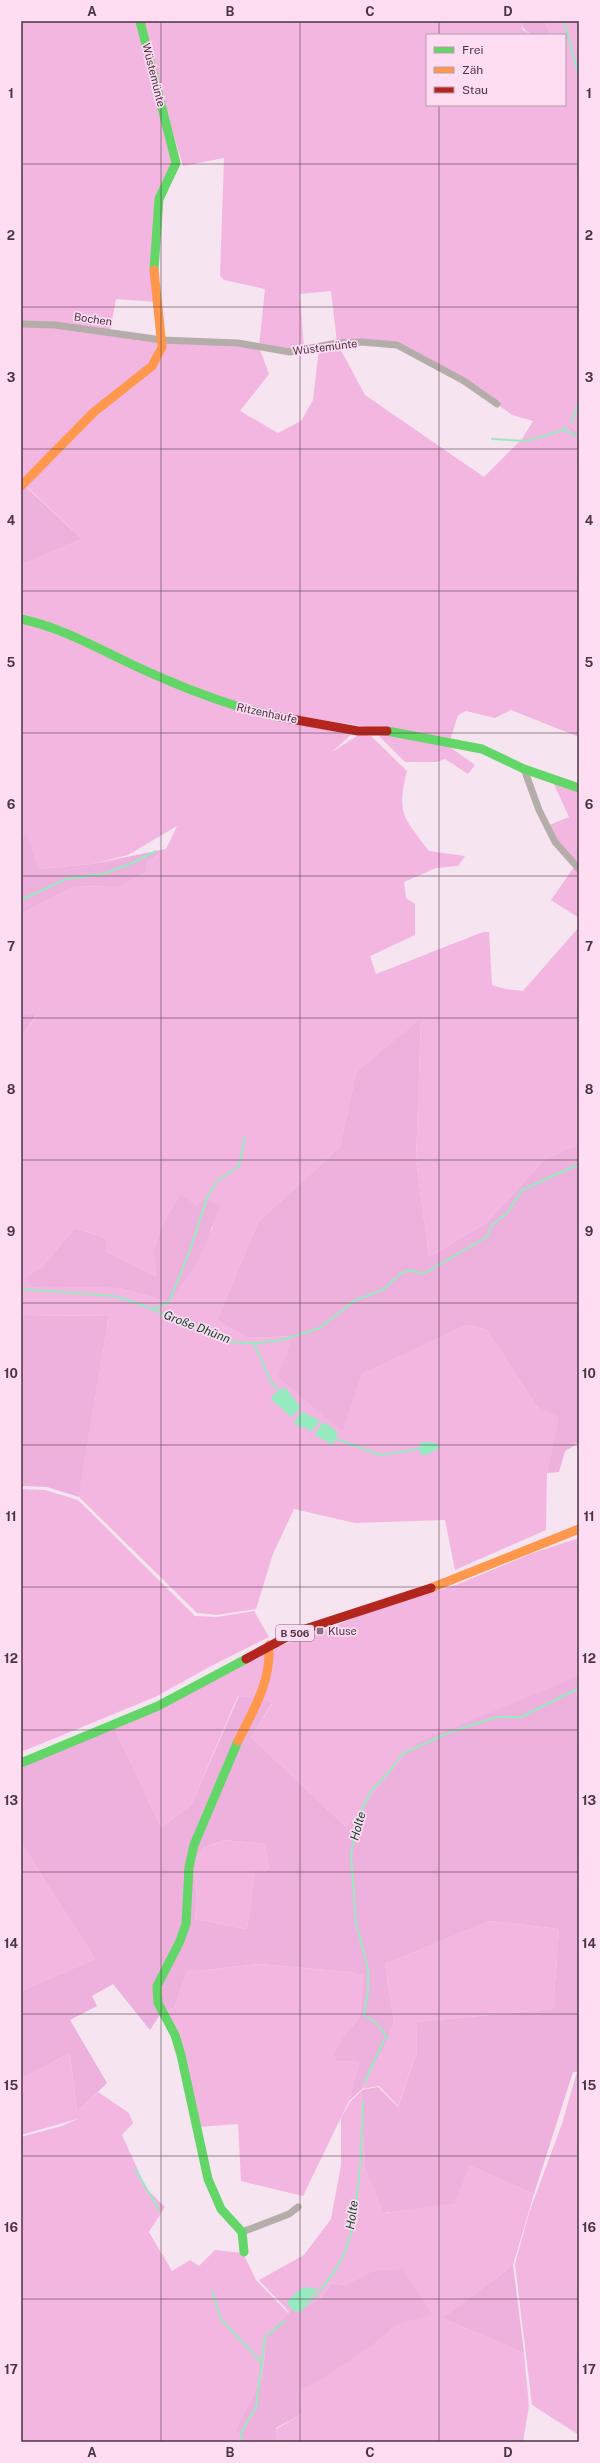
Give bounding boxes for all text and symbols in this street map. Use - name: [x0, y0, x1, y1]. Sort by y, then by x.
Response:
- text: A: [87, 4, 97, 19]
- text: B: [226, 4, 235, 19]
- text: C: [365, 4, 375, 19]
- text: D: [503, 4, 513, 19]
- legend: [426, 34, 566, 106]
- street label: Wüstemünte: [140, 42, 168, 108]
- text: Frei: [462, 43, 484, 57]
- text: Zäh: [462, 63, 483, 77]
- text: Stau: [462, 83, 488, 97]
- text: 1: [8, 86, 14, 101]
- text: 1: [586, 86, 592, 101]
- text: 2: [7, 228, 15, 243]
- text: 2: [585, 228, 593, 243]
- street label: Bochen: [73, 310, 113, 328]
- street label: Wüstemünte: [292, 337, 358, 357]
- text: 3: [7, 370, 16, 385]
- text: 3: [585, 370, 594, 385]
- text: 4: [7, 513, 16, 528]
- text: 4: [585, 513, 594, 528]
- text: 5: [7, 655, 16, 670]
- text: 5: [585, 655, 594, 670]
- street label: Ritzenhaufe: [236, 701, 298, 725]
- text: 6: [7, 797, 16, 812]
- text: 6: [585, 797, 594, 812]
- text: 7: [7, 939, 15, 954]
- text: 7: [585, 939, 593, 954]
- text: 8: [7, 1082, 16, 1097]
- text: 8: [585, 1082, 594, 1097]
- text: 9: [7, 1224, 15, 1239]
- text: 9: [585, 1224, 593, 1239]
- water label: Große Dhünn: [162, 1308, 233, 1346]
- text: 10: [4, 1366, 18, 1381]
- text: 10: [582, 1366, 596, 1381]
- text: 11: [5, 1509, 17, 1524]
- text: 11: [583, 1509, 595, 1524]
- road number: B 506: [276, 1625, 314, 1641]
- place label: Kluse: [328, 1625, 357, 1637]
- marker: Kluse: [315, 1626, 325, 1636]
- text: 12: [4, 1651, 18, 1666]
- text: 12: [582, 1651, 596, 1666]
- text: 13: [4, 1793, 18, 1808]
- text: 13: [582, 1793, 596, 1808]
- water label: Holte: [347, 1810, 369, 1842]
- text: 14: [4, 1936, 19, 1951]
- text: 14: [582, 1936, 597, 1951]
- text: 15: [4, 2078, 18, 2093]
- text: 15: [582, 2078, 596, 2093]
- water label: Holte: [343, 2199, 361, 2230]
- text: 16: [4, 2220, 18, 2235]
- text: 16: [582, 2220, 596, 2235]
- text: 17: [4, 2362, 18, 2377]
- text: 17: [582, 2362, 596, 2377]
- text: A: [87, 2445, 97, 2460]
- text: B: [226, 2445, 235, 2460]
- text: C: [365, 2445, 375, 2460]
- text: D: [503, 2445, 513, 2460]

